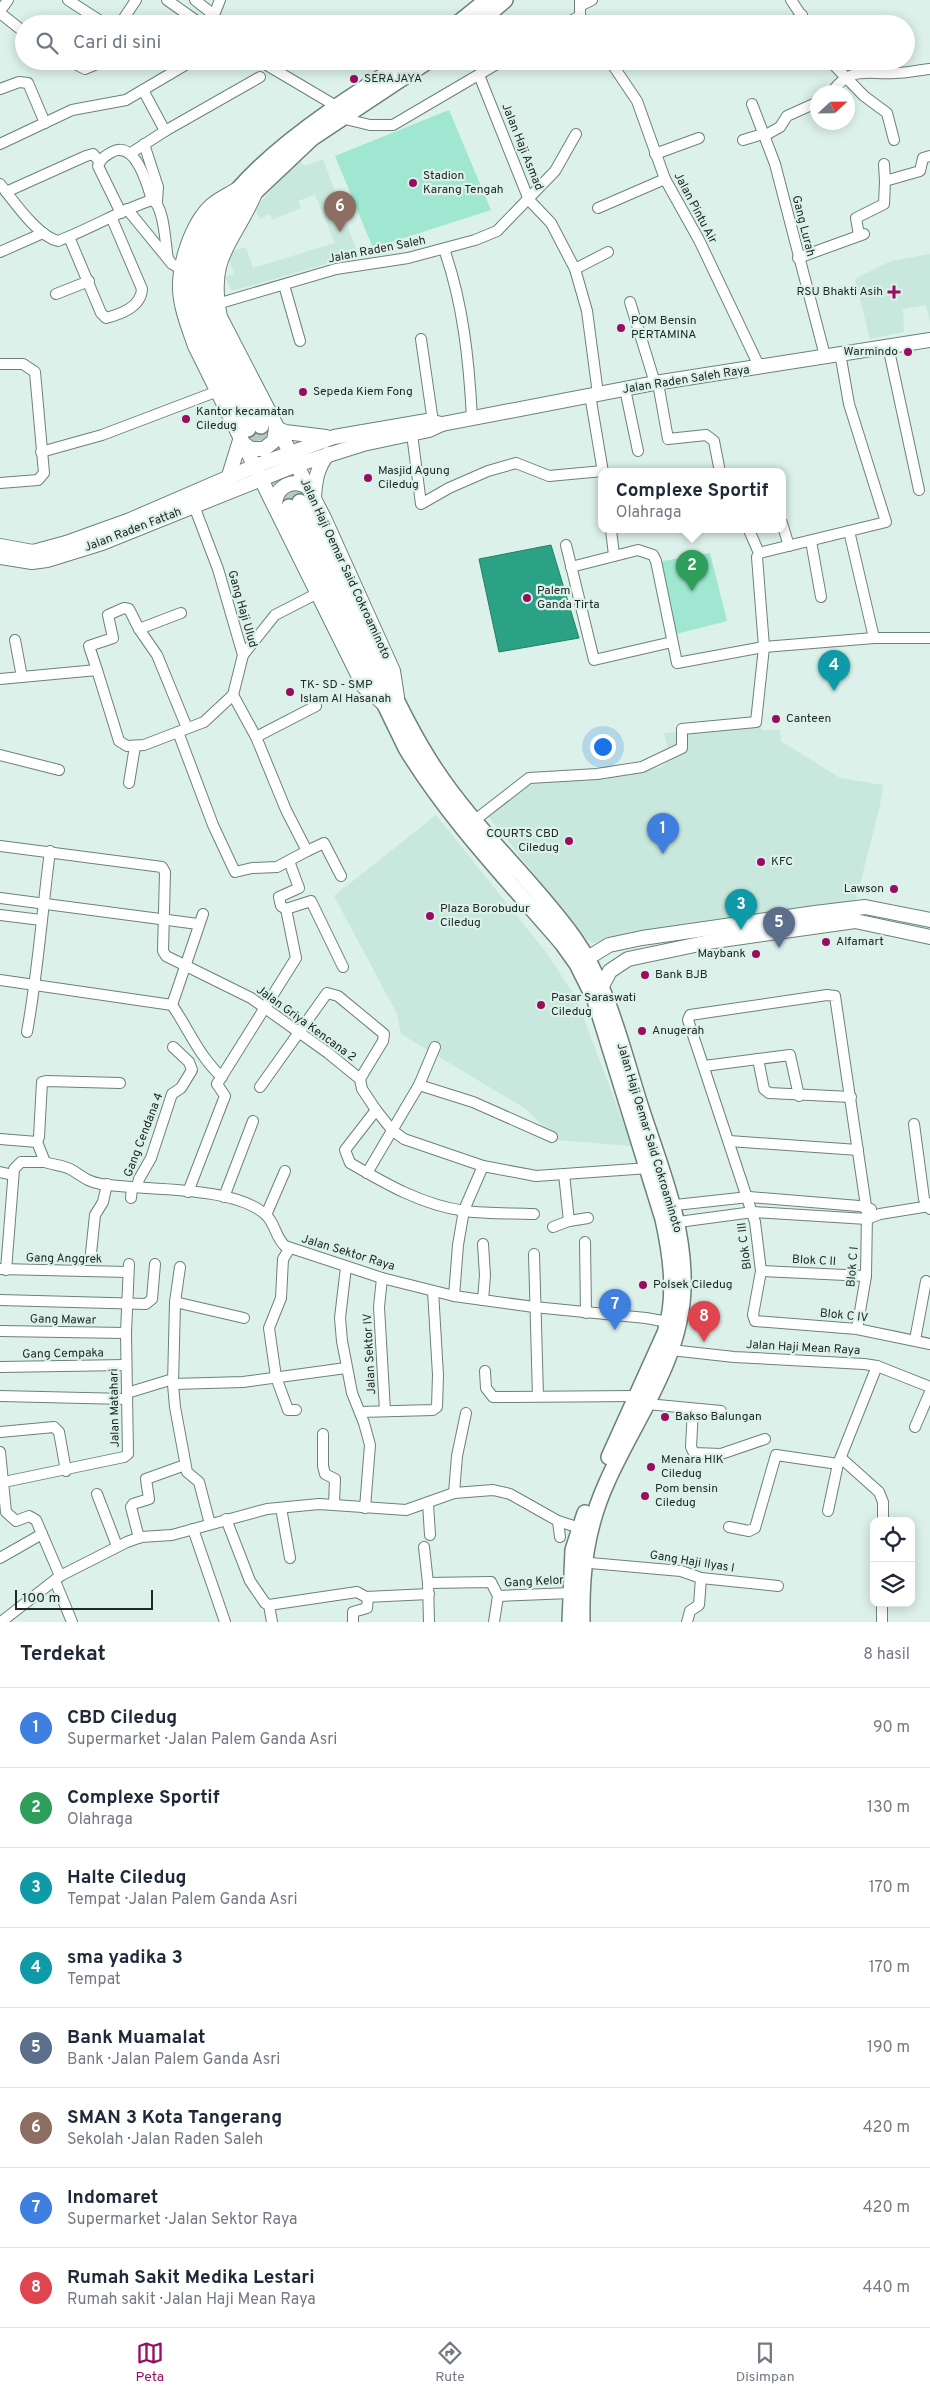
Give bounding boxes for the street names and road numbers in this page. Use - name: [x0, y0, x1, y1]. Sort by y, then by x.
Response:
- street label: Jalan Haji Asmad: [497, 101, 547, 193]
- street label: Jalan Pintu Air: [670, 170, 721, 247]
- street label: Gang Lurah: [788, 194, 818, 258]
- street label: Jalan Raden Saleh: [327, 233, 427, 267]
- street label: Jalan Raden Saleh Raya: [621, 362, 751, 398]
- street label: Jalan Haji Oemar Said Cokroaminoto: [296, 476, 394, 662]
- street label: Jalan Raden Fattah: [82, 504, 184, 556]
- street label: Gang Haji Ulud: [223, 568, 261, 650]
- street label: Jalan Griya Kencana 2: [253, 982, 359, 1066]
- street label: Jalan Haji Oemar Said Cokroaminoto: [612, 1041, 686, 1235]
- street label: Gang Cendana 4: [121, 1091, 167, 1179]
- street label: Blok C III: [734, 1221, 756, 1271]
- street label: Jalan Sektor Raya: [299, 1231, 397, 1275]
- street label: Blok C I: [843, 1246, 863, 1288]
- street label: Gang Anggrek: [26, 1250, 102, 1268]
- street label: Blok C II: [791, 1252, 837, 1270]
- street label: Blok C IV: [819, 1305, 869, 1327]
- street label: Gang Mawar: [30, 1311, 97, 1329]
- street label: Jalan Sektor IV: [360, 1313, 380, 1395]
- street label: Jalan Haji Mean Raya: [745, 1337, 861, 1359]
- street label: Gang Cempaka: [22, 1345, 104, 1363]
- street label: Jalan Matahari: [106, 1368, 124, 1448]
- street label: Gang Haji Ilyas I: [648, 1547, 736, 1577]
- street label: Gang Kelor: [504, 1572, 565, 1592]

